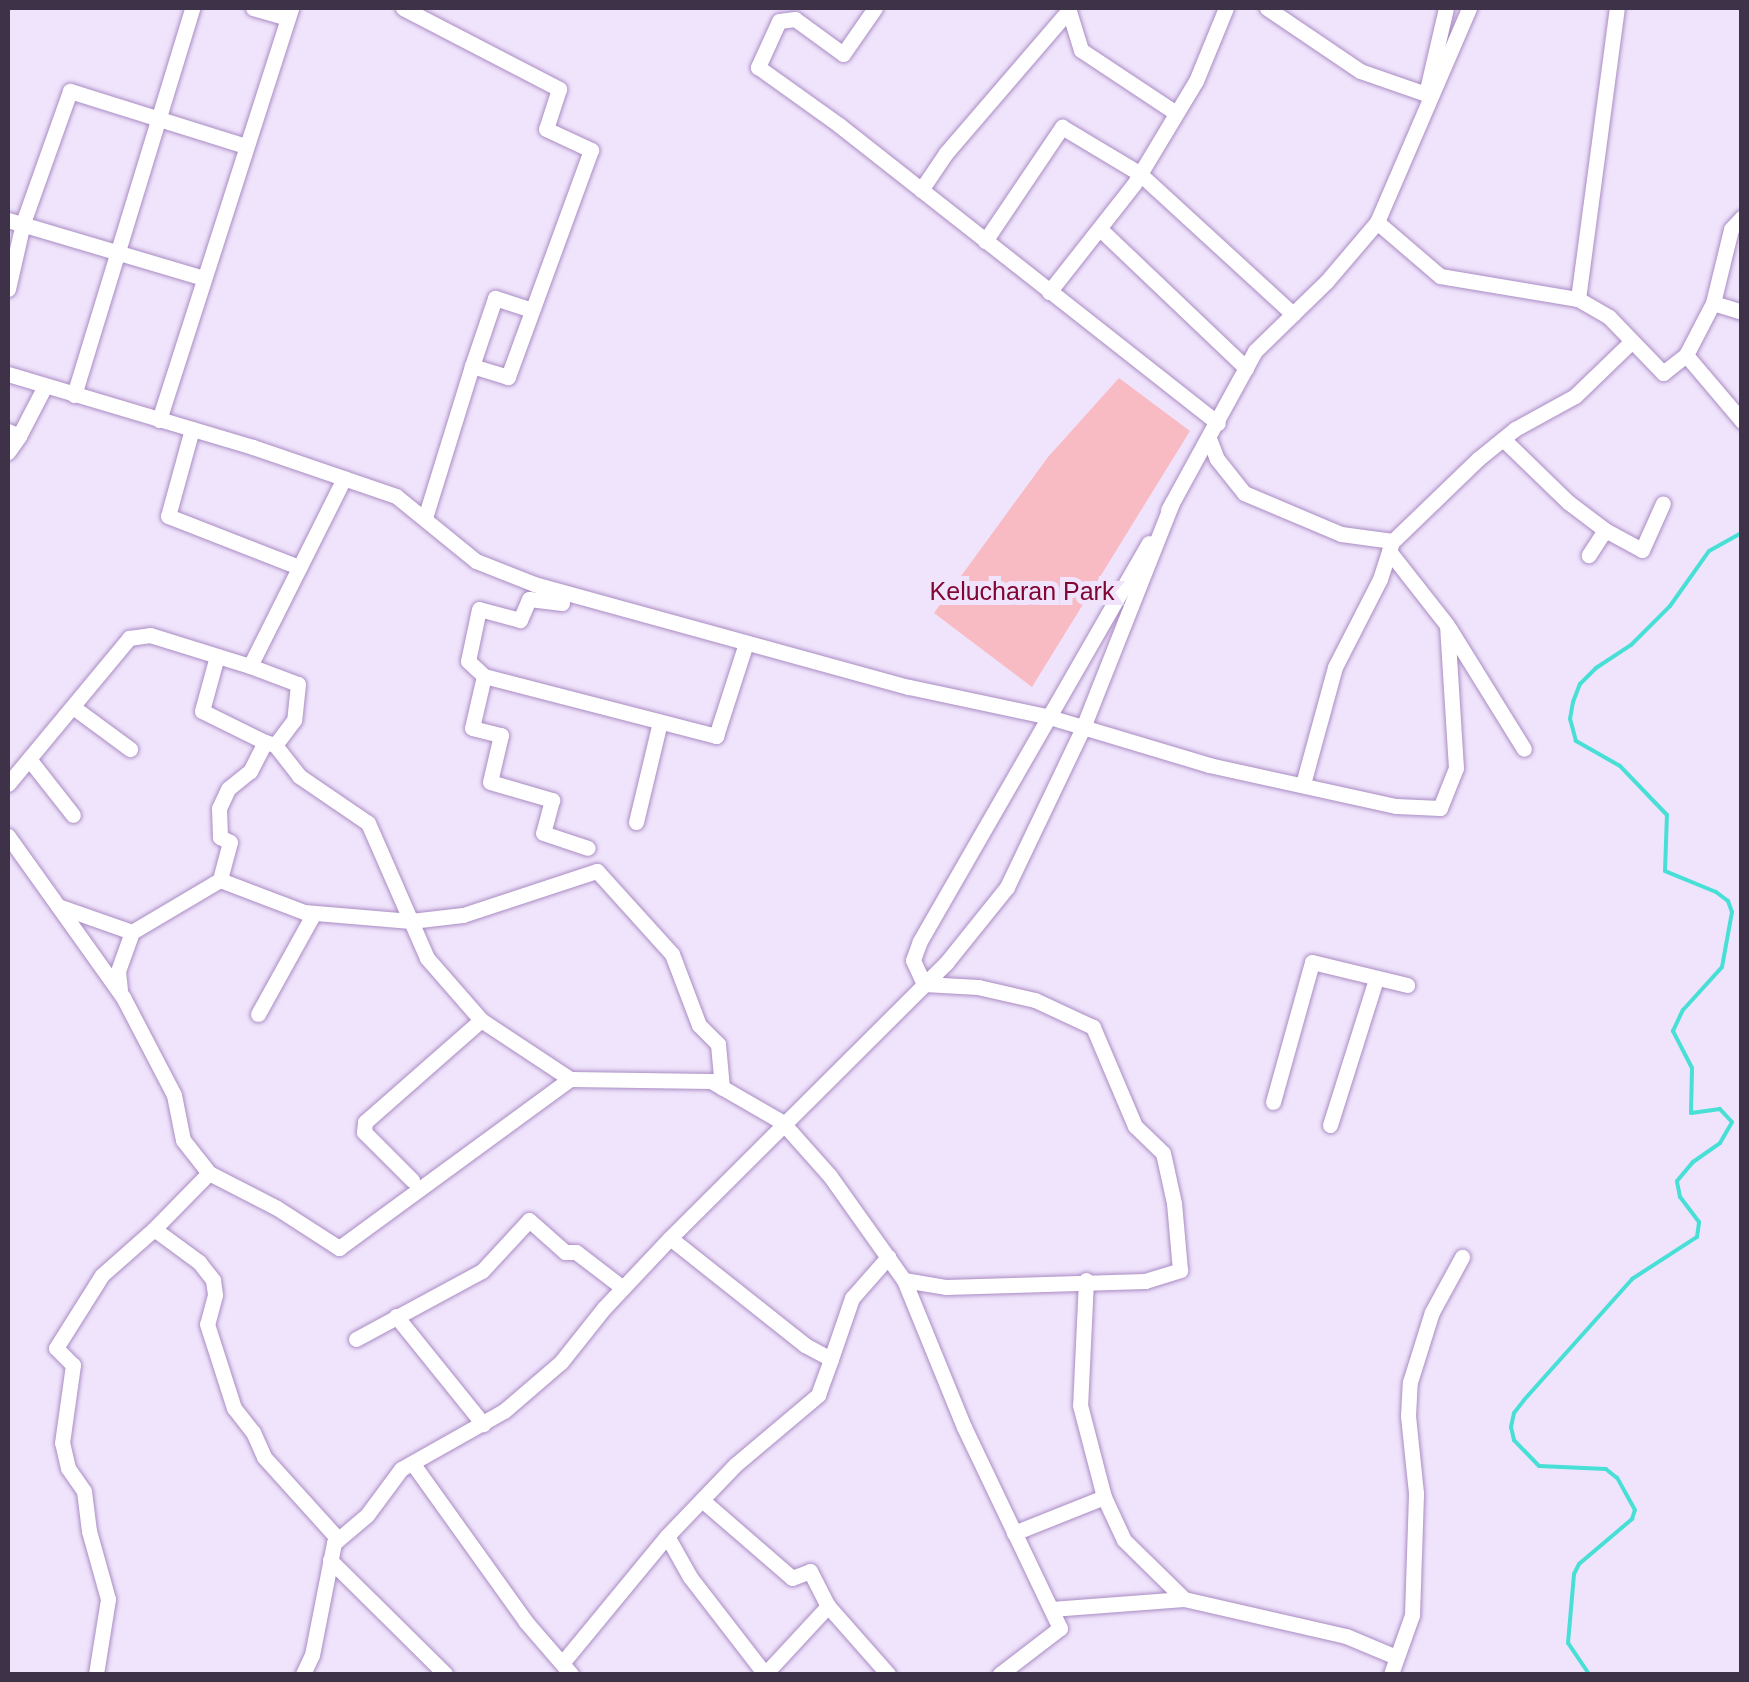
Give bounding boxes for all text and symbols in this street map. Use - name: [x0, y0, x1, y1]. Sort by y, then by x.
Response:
- park label: Kelucharan Park: [930, 576, 1114, 606]

